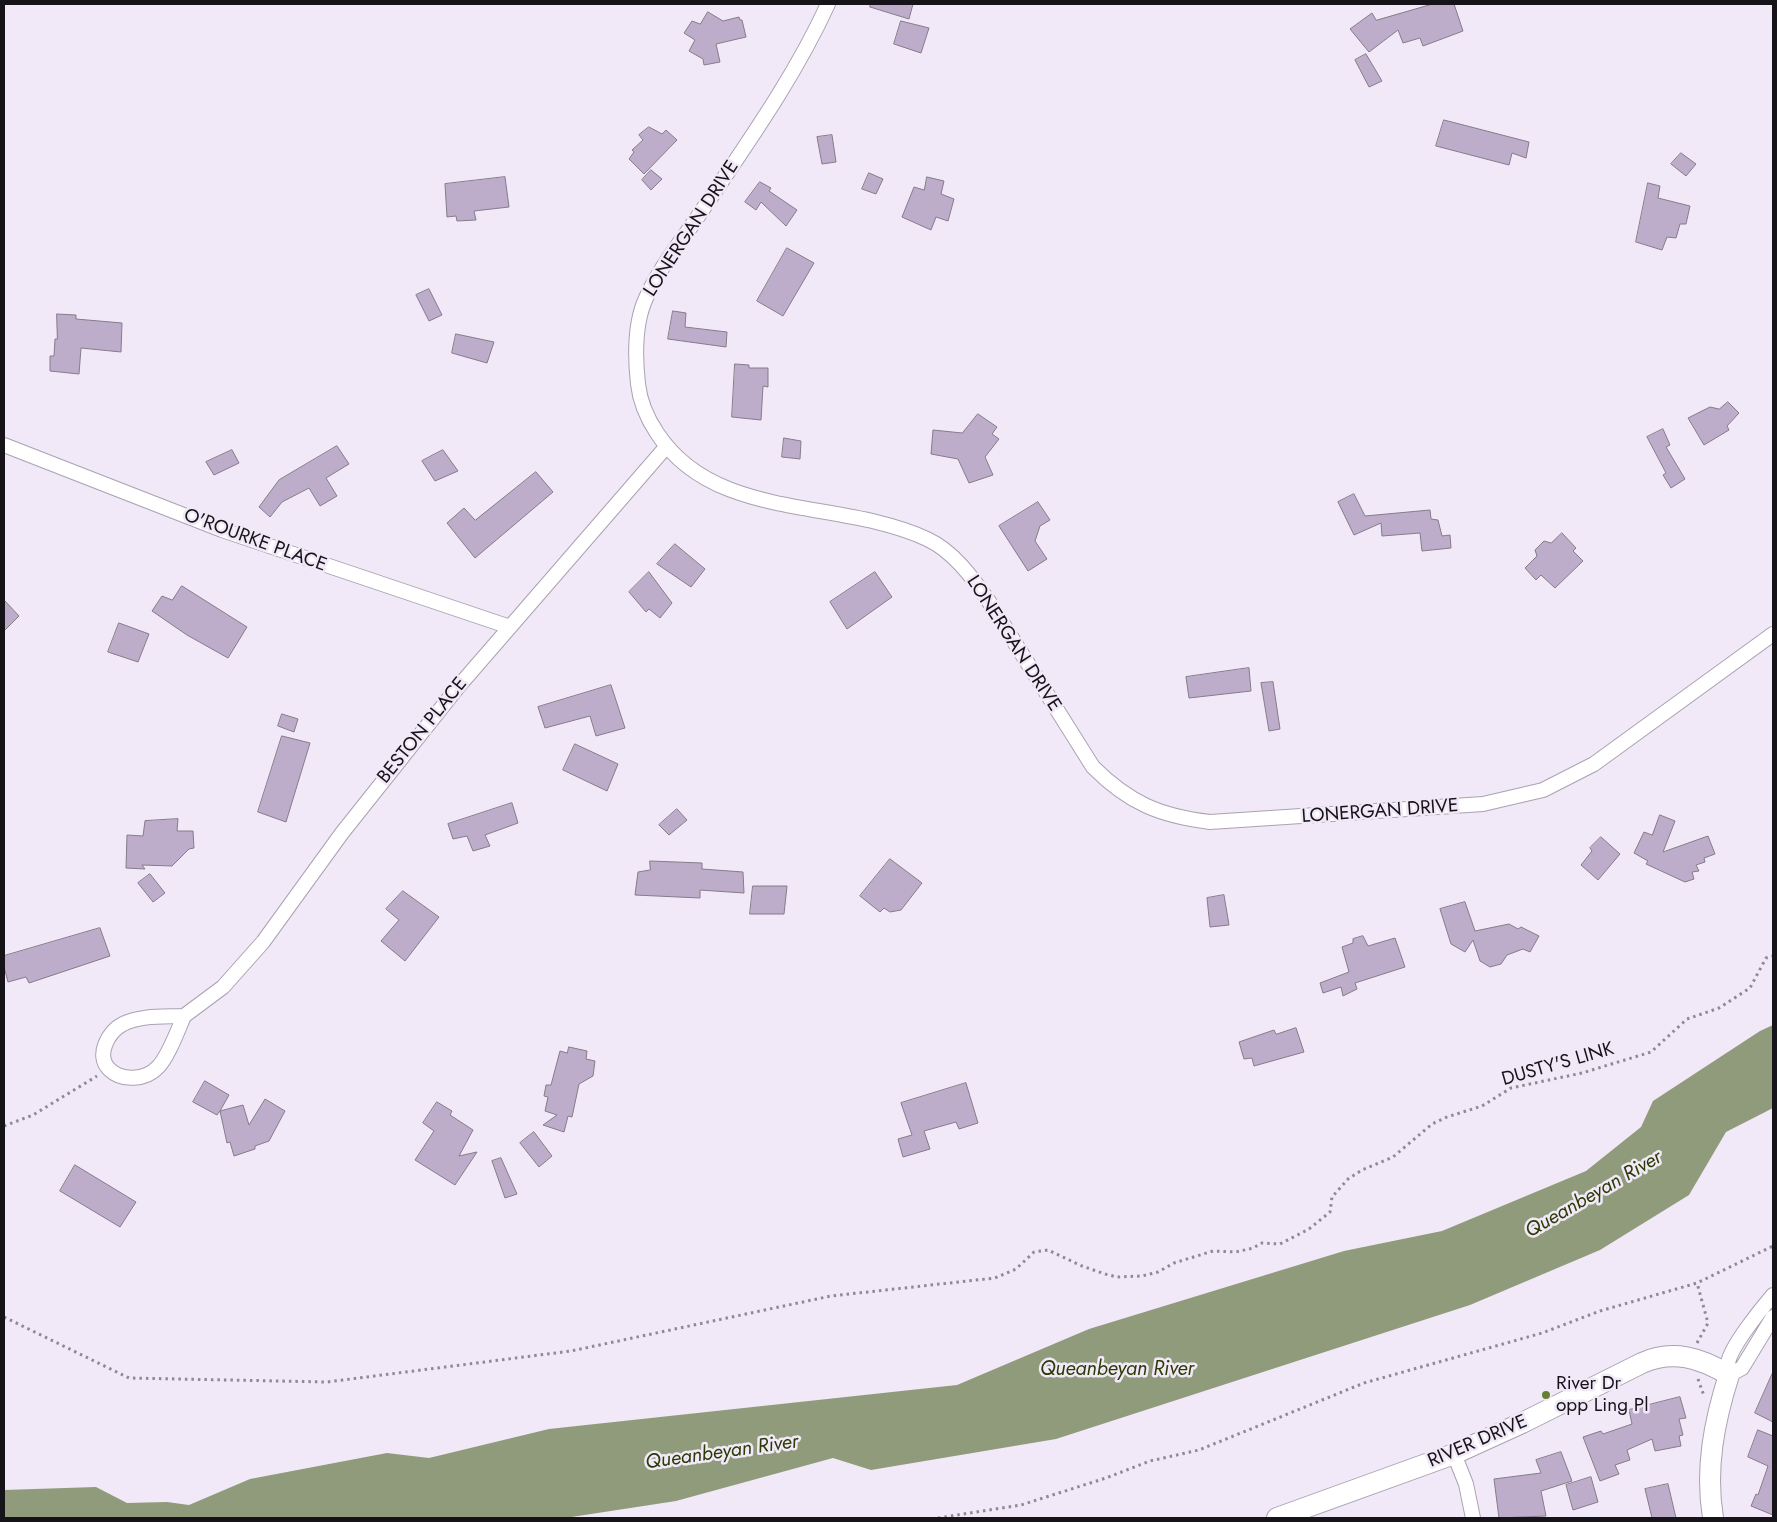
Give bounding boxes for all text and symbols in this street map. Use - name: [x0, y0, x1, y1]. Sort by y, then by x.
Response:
- street label: LONERGAN DRIVE: [640, 157, 744, 301]
- street label: O'ROURKE PLACE: [180, 505, 330, 577]
- street label: LONERGAN DRIVE: [961, 572, 1065, 716]
- street label: BESTON PLACE: [373, 673, 473, 789]
- street label: LONERGAN DRIVE: [1301, 795, 1459, 829]
- street label: DUSTY'S LINK: [1499, 1038, 1617, 1092]
- water label: Queanbeyan River: [1521, 1146, 1667, 1244]
- water label: Queanbeyan River: [1040, 1358, 1194, 1382]
- place label: River Dr opp Ling Pl: [1556, 1373, 1649, 1417]
- marker: River Dr opp Ling Pl: [1540, 1389, 1552, 1401]
- street label: RIVER DRIVE: [1425, 1411, 1531, 1473]
- water label: Queanbeyan River: [644, 1430, 800, 1476]

